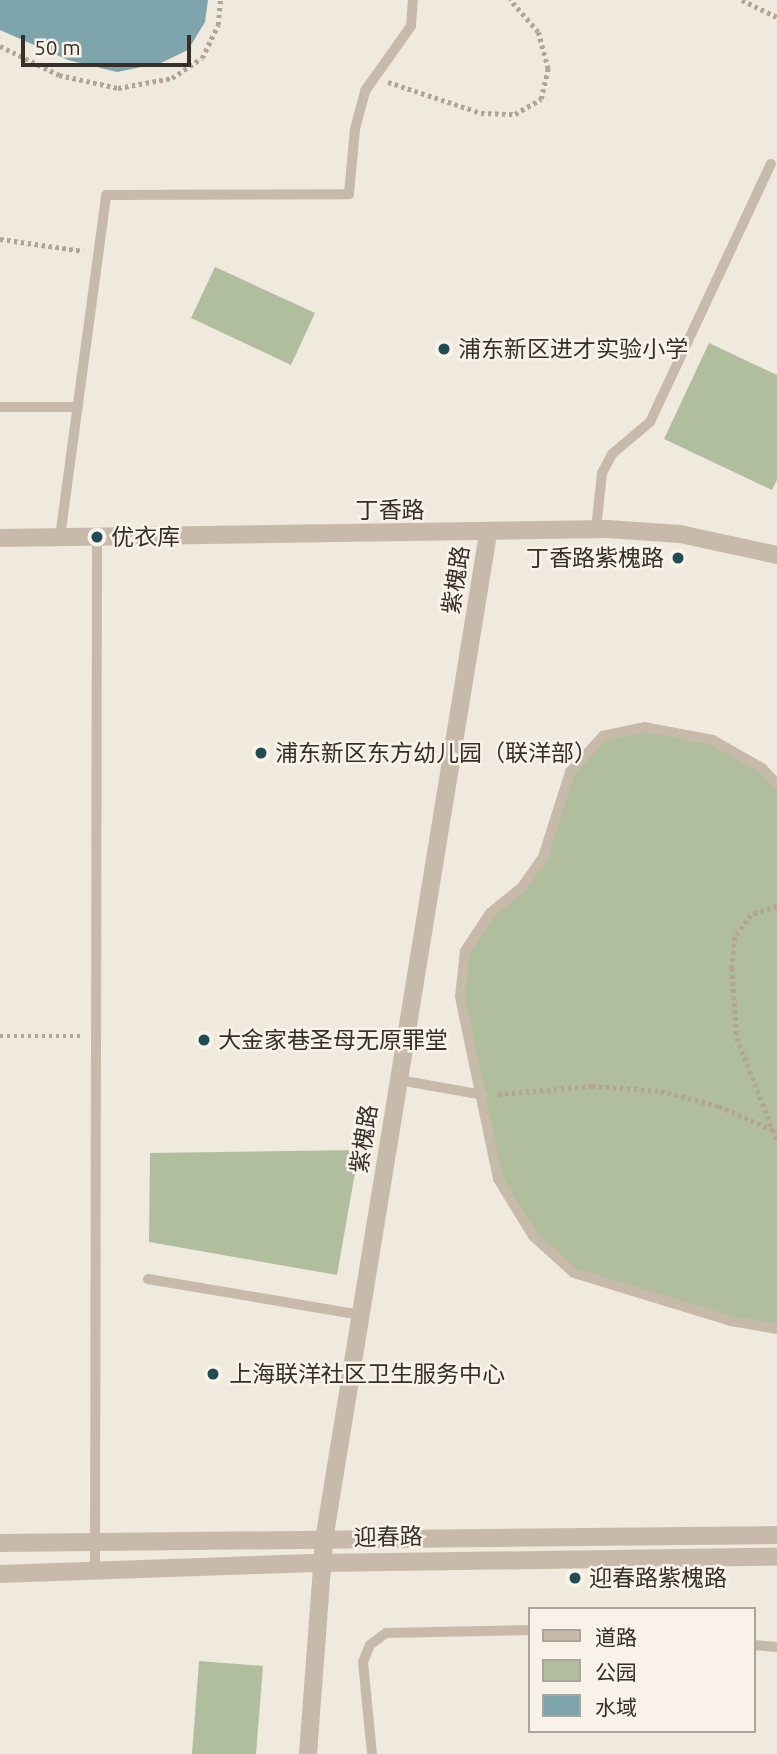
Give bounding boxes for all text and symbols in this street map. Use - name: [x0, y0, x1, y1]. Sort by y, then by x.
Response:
- scale bar: [24, 21, 194, 65]
- text: 50 m: [34, 35, 81, 59]
- place label: 浦东新区进才实验小学: [458, 335, 688, 363]
- marker: 浦东新区进才实验小学: [436, 341, 452, 357]
- street label: 丁香路: [356, 496, 424, 524]
- place label: 优衣库: [111, 523, 180, 551]
- marker: 优衣库: [89, 529, 105, 545]
- street label: 紫槐路: [437, 544, 475, 616]
- place label: 丁香路紫槐路: [526, 544, 664, 572]
- marker: 丁香路紫槐路: [670, 550, 686, 566]
- place label: 浦东新区东方幼儿园（联洋部）: [275, 739, 597, 767]
- marker: 浦东新区东方幼儿园（联洋部）: [253, 745, 269, 761]
- place label: 大金家巷圣母无原罪堂: [218, 1026, 448, 1054]
- marker: 大金家巷圣母无原罪堂: [196, 1032, 212, 1048]
- street label: 紫槐路: [345, 1103, 383, 1175]
- place label: 上海联洋社区卫生服务中心: [229, 1360, 505, 1388]
- marker: 上海联洋社区卫生服务中心: [203, 1364, 223, 1384]
- street label: 迎春路: [353, 1523, 423, 1551]
- place label: 迎春路紫槐路: [589, 1564, 727, 1592]
- marker: 迎春路紫槐路: [567, 1570, 583, 1586]
- legend: [528, 1607, 756, 1733]
- text: 道路: [595, 1625, 637, 1649]
- text: 公园: [595, 1660, 637, 1684]
- text: 水域: [595, 1695, 637, 1719]

